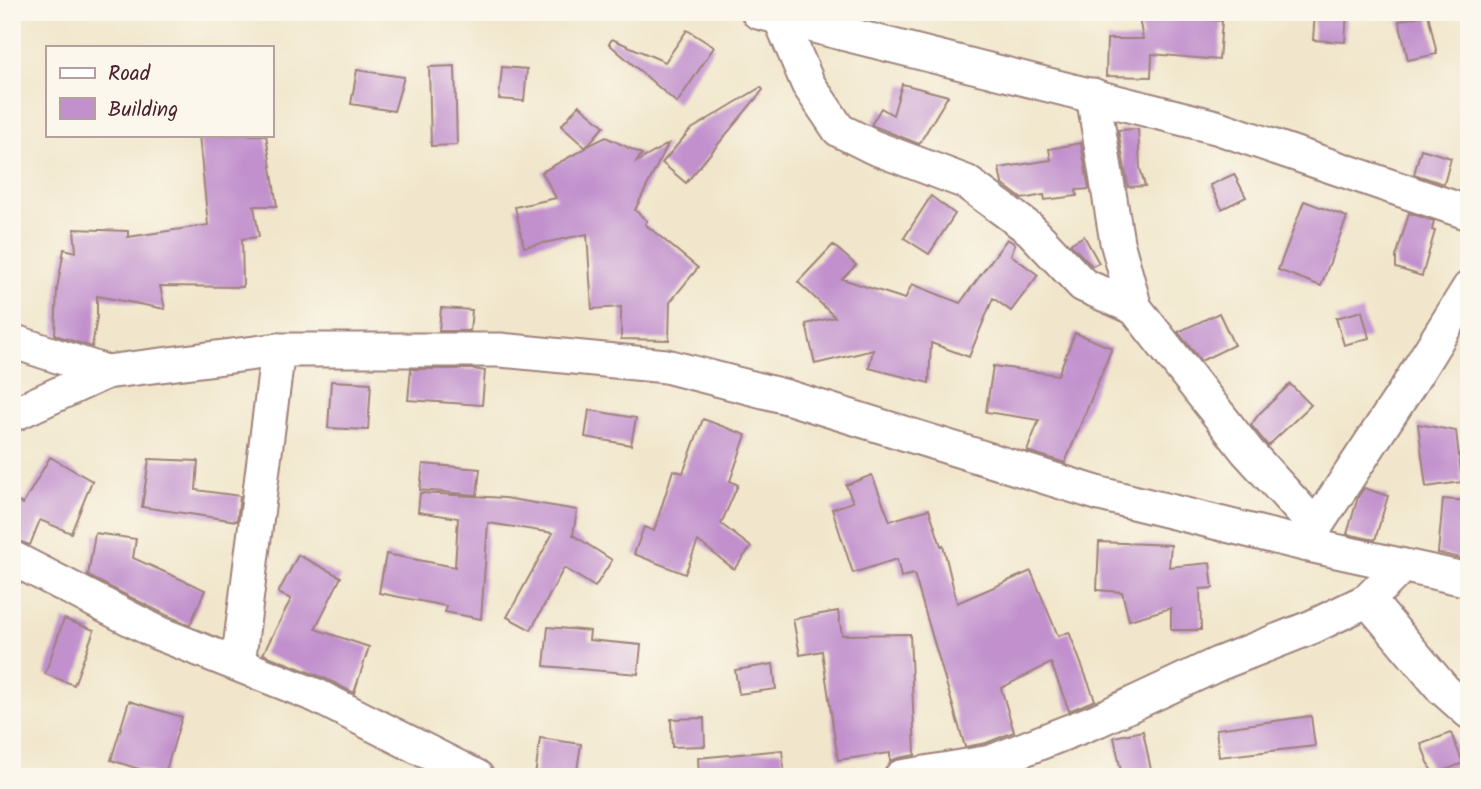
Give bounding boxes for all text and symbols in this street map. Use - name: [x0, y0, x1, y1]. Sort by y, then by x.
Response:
- legend: [46, 46, 273, 136]
- text: Road: [108, 58, 151, 91]
- text: Building: [108, 94, 178, 127]

